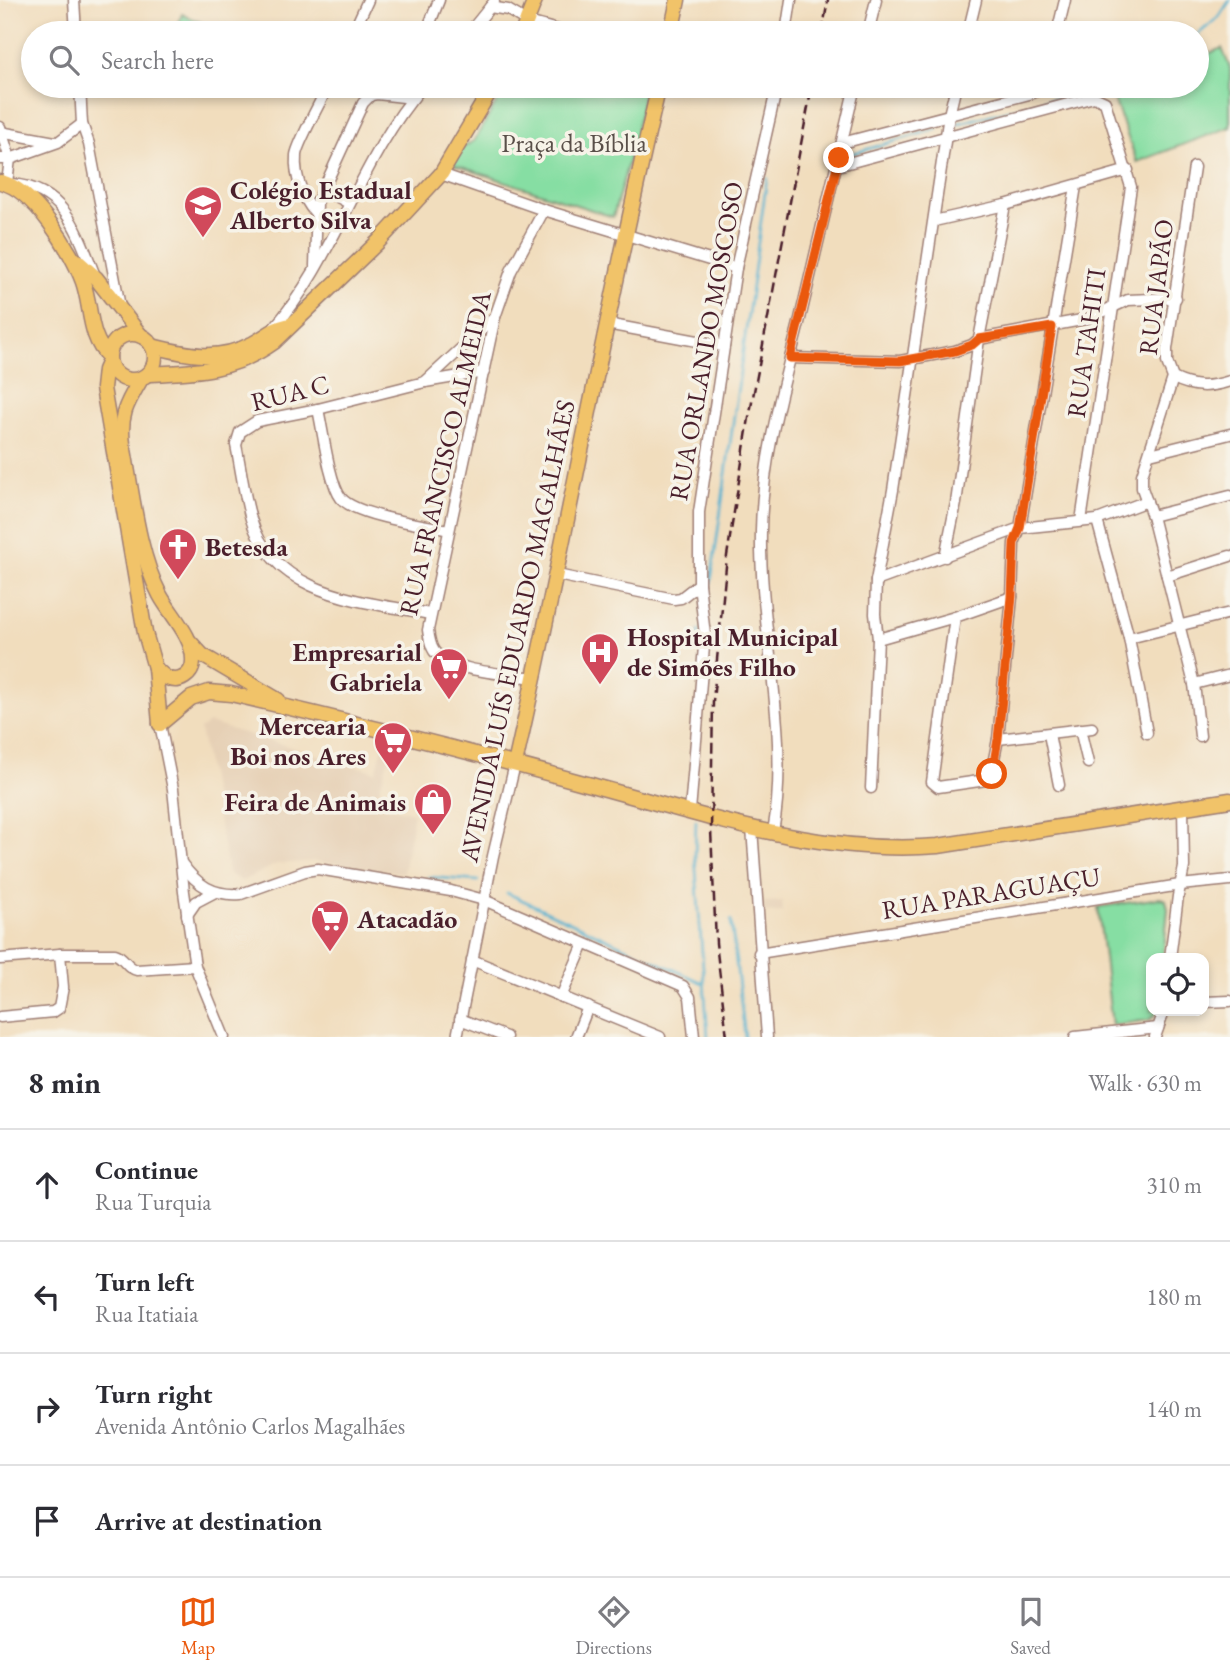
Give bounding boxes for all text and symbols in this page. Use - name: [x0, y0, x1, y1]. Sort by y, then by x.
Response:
- search box: [21, 21, 1209, 98]
- icon: search: [45, 41, 83, 79]
- text: Search here: [101, 43, 214, 77]
- park label: Praça da Bíblia: [501, 126, 647, 160]
- route end: [823, 142, 854, 173]
- place label: Colégio Estadual Alberto Silva: [229, 173, 412, 237]
- street label: RUA ORLANDO MOSCOSO: [661, 179, 751, 503]
- school or university icon: Colégio Estadual Alberto Silva: [182, 184, 224, 239]
- street label: RUA JAPÃO: [1131, 217, 1181, 357]
- street label: RUA TAHITI: [1059, 266, 1113, 420]
- street label: RUA FRANCISCO ALMEIDA: [391, 286, 499, 619]
- street label: RUA C: [247, 367, 333, 419]
- street label: AVENIDA LUÍS EDUARDO MAGALHÃES: [451, 397, 583, 866]
- church icon: Betesda: [157, 526, 199, 581]
- place label: Betesda: [205, 530, 288, 564]
- place label: Hospital Municipal de Simões Filho: [627, 620, 838, 684]
- hospital icon: Hospital Municipal de Simões Filho: [579, 631, 621, 686]
- place label: Empresarial Gabriela: [292, 635, 423, 699]
- supermarket icon: Empresarial Gabriela: [428, 646, 470, 701]
- place label: Mercearia Boi nos Ares: [230, 709, 367, 773]
- supermarket icon: Mercearia Boi nos Ares: [372, 720, 414, 775]
- route start: [976, 758, 1007, 789]
- shop icon: Feira de Animais: [412, 781, 454, 836]
- place label: Feira de Animais: [224, 785, 406, 819]
- street label: RUA PARAGUAÇU: [879, 859, 1103, 927]
- supermarket icon: Atacadão: [309, 898, 351, 953]
- place label: Atacadão: [356, 902, 457, 936]
- map controls: [1146, 953, 1209, 1016]
- button: locate: [1146, 953, 1209, 1016]
- text: 8 min: [28, 1063, 101, 1102]
- text: Walk · 630 m: [1088, 1068, 1202, 1098]
- text: Continue: [95, 1153, 198, 1187]
- icon: ahead: [28, 1166, 66, 1204]
- text: 310 m: [1146, 1170, 1202, 1200]
- text: Rua Turquia: [95, 1187, 211, 1217]
- text: Turn left: [95, 1265, 194, 1299]
- icon: left: [28, 1278, 66, 1316]
- text: 180 m: [1146, 1282, 1202, 1312]
- text: Rua Itatiaia: [95, 1299, 198, 1329]
- text: Turn right: [95, 1377, 213, 1411]
- icon: right: [28, 1390, 66, 1428]
- text: 140 m: [1146, 1394, 1202, 1424]
- text: Avenida Antônio Carlos Magalhães: [95, 1411, 405, 1441]
- icon: arrive: [28, 1502, 66, 1540]
- text: Arrive at destination: [95, 1504, 322, 1538]
- tab: Map: [179, 1593, 217, 1660]
- tab: Directions: [575, 1593, 652, 1660]
- tab: Saved: [1010, 1593, 1051, 1660]

